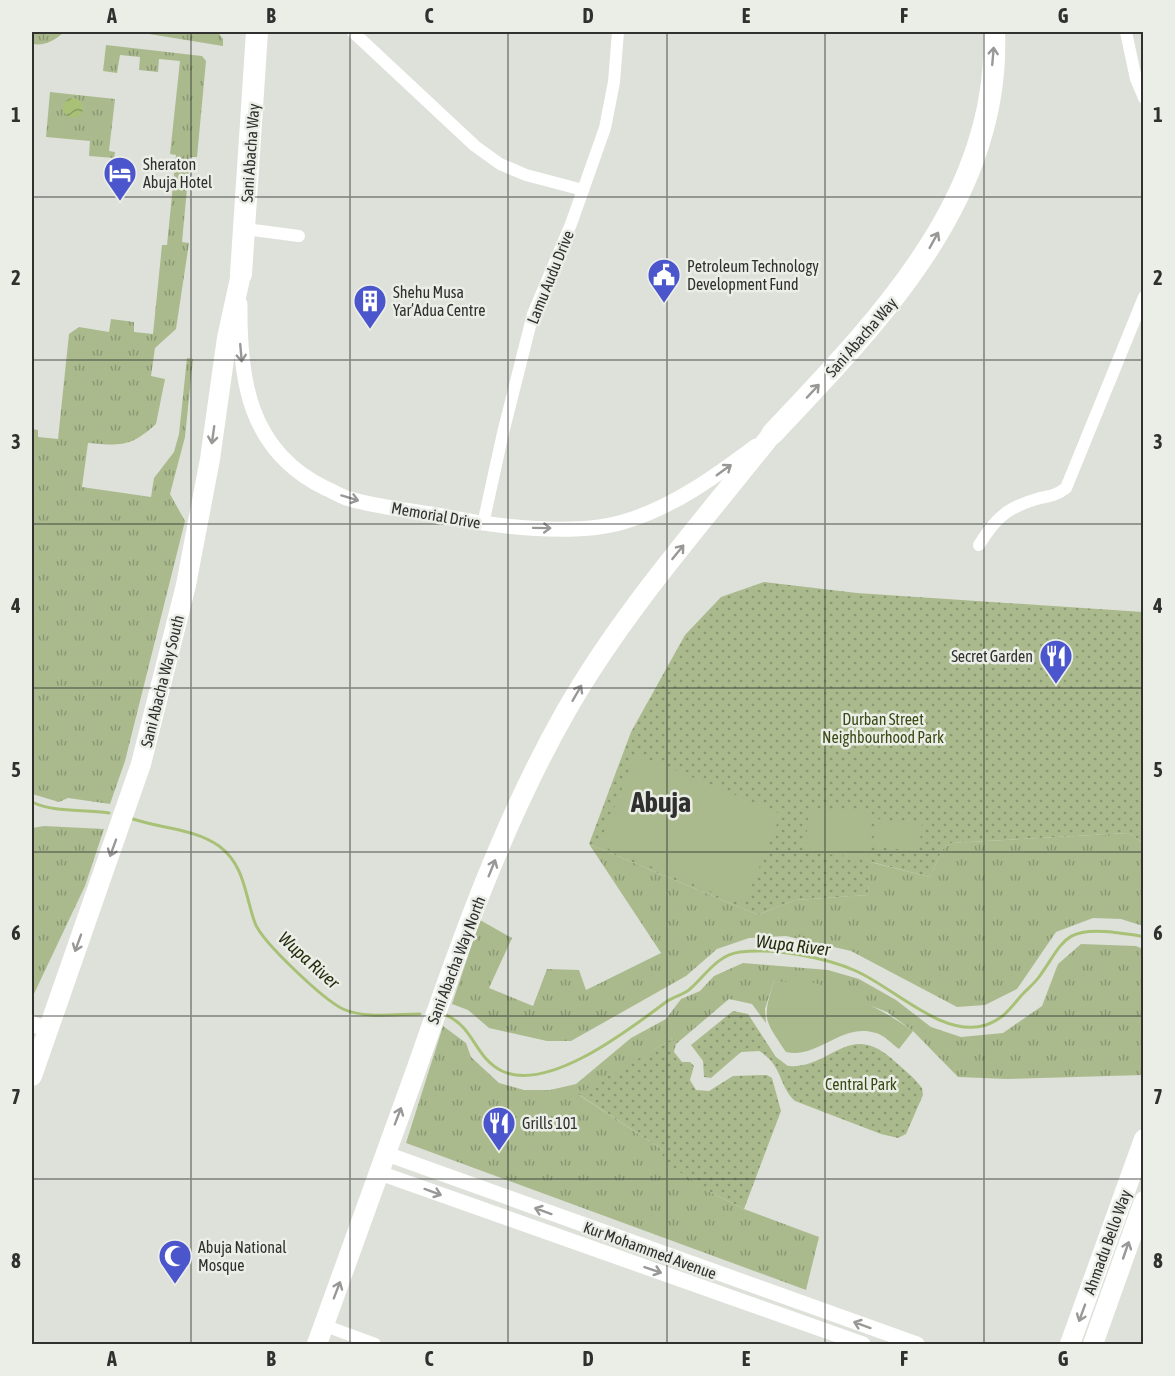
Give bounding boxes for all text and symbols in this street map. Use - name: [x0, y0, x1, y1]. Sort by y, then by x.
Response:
- text: A: [106, 4, 117, 27]
- text: B: [266, 4, 276, 27]
- text: C: [425, 4, 434, 27]
- text: D: [582, 4, 594, 27]
- text: E: [742, 4, 751, 27]
- text: F: [900, 4, 908, 27]
- text: G: [1058, 4, 1069, 27]
- one-way arrow: [988, 46, 999, 66]
- text: 1: [11, 103, 21, 126]
- street label: Sani Abacha Way: [238, 103, 263, 203]
- text: 1: [1153, 103, 1163, 126]
- hotel icon: Sheraton Abuja Hotel: [102, 155, 138, 202]
- place label: Sheraton Abuja Hotel: [143, 155, 213, 192]
- street label: Lamu Audu Drive: [523, 228, 577, 326]
- one-way arrow: [929, 231, 940, 249]
- public building icon: Petroleum Technology Development Fund: [646, 257, 682, 304]
- place label: Petroleum Technology Development Fund: [687, 257, 819, 294]
- text: 2: [11, 266, 21, 289]
- text: 2: [1153, 266, 1163, 289]
- building icon: Shehu Musa Yar’Adua Centre: [352, 283, 388, 330]
- place label: Shehu Musa Yar’Adua Centre: [393, 283, 485, 319]
- street label: Sani Abacha Way: [822, 293, 901, 381]
- one-way arrow: [236, 343, 247, 362]
- one-way arrow: [805, 384, 820, 399]
- one-way arrow: [208, 424, 219, 444]
- text: 3: [11, 430, 21, 453]
- text: 3: [1153, 430, 1163, 453]
- one-way arrow: [715, 464, 731, 476]
- one-way arrow: [340, 493, 359, 504]
- street label: Memorial Drive: [390, 498, 482, 532]
- one-way arrow: [532, 522, 552, 534]
- one-way arrow: [671, 545, 685, 560]
- text: 4: [10, 594, 21, 617]
- text: 4: [1152, 594, 1163, 617]
- street label: Sani Abacha Way South: [137, 613, 188, 749]
- restaurant icon: Secret Garden: [1038, 638, 1074, 685]
- place label: Secret Garden: [951, 647, 1033, 665]
- one-way arrow: [571, 685, 583, 702]
- park label: Durban Street Neighbourhood Park: [822, 710, 944, 747]
- text: 5: [11, 758, 21, 781]
- text: 5: [1153, 758, 1163, 781]
- district label: Abuja: [630, 786, 691, 818]
- one-way arrow: [107, 838, 118, 857]
- one-way arrow: [487, 859, 498, 878]
- street label: Sani Abacha Way North: [423, 894, 490, 1027]
- text: 6: [11, 921, 21, 944]
- text: 6: [1153, 921, 1163, 944]
- water label: Wupa River: [274, 927, 344, 993]
- water label: Wupa River: [755, 930, 832, 960]
- one-way arrow: [72, 933, 83, 952]
- park label: Central Park: [825, 1075, 897, 1093]
- text: 7: [11, 1085, 21, 1108]
- text: 7: [1153, 1085, 1163, 1108]
- restaurant icon: Grills 101: [481, 1105, 517, 1152]
- one-way arrow: [394, 1107, 405, 1126]
- place label: Grills 101: [522, 1114, 578, 1132]
- street label: Ahmadu Bello Way: [1080, 1187, 1135, 1297]
- one-way arrow: [423, 1188, 441, 1199]
- one-way arrow: [534, 1205, 553, 1216]
- street label: Kur Mohammed Avenue: [581, 1218, 719, 1282]
- mosque icon: Abuja National Mosque: [157, 1238, 193, 1285]
- place label: Abuja National Mosque: [198, 1238, 287, 1275]
- one-way arrow: [1122, 1241, 1133, 1260]
- text: 8: [11, 1249, 21, 1272]
- text: 8: [1153, 1249, 1163, 1272]
- one-way arrow: [643, 1266, 662, 1277]
- one-way arrow: [332, 1281, 343, 1299]
- one-way arrow: [1075, 1303, 1086, 1322]
- one-way arrow: [853, 1318, 872, 1329]
- text: A: [106, 1347, 117, 1370]
- text: B: [266, 1347, 276, 1370]
- text: C: [425, 1347, 434, 1370]
- text: D: [582, 1347, 594, 1370]
- text: E: [742, 1347, 751, 1370]
- text: F: [900, 1347, 908, 1370]
- text: G: [1058, 1347, 1069, 1370]

